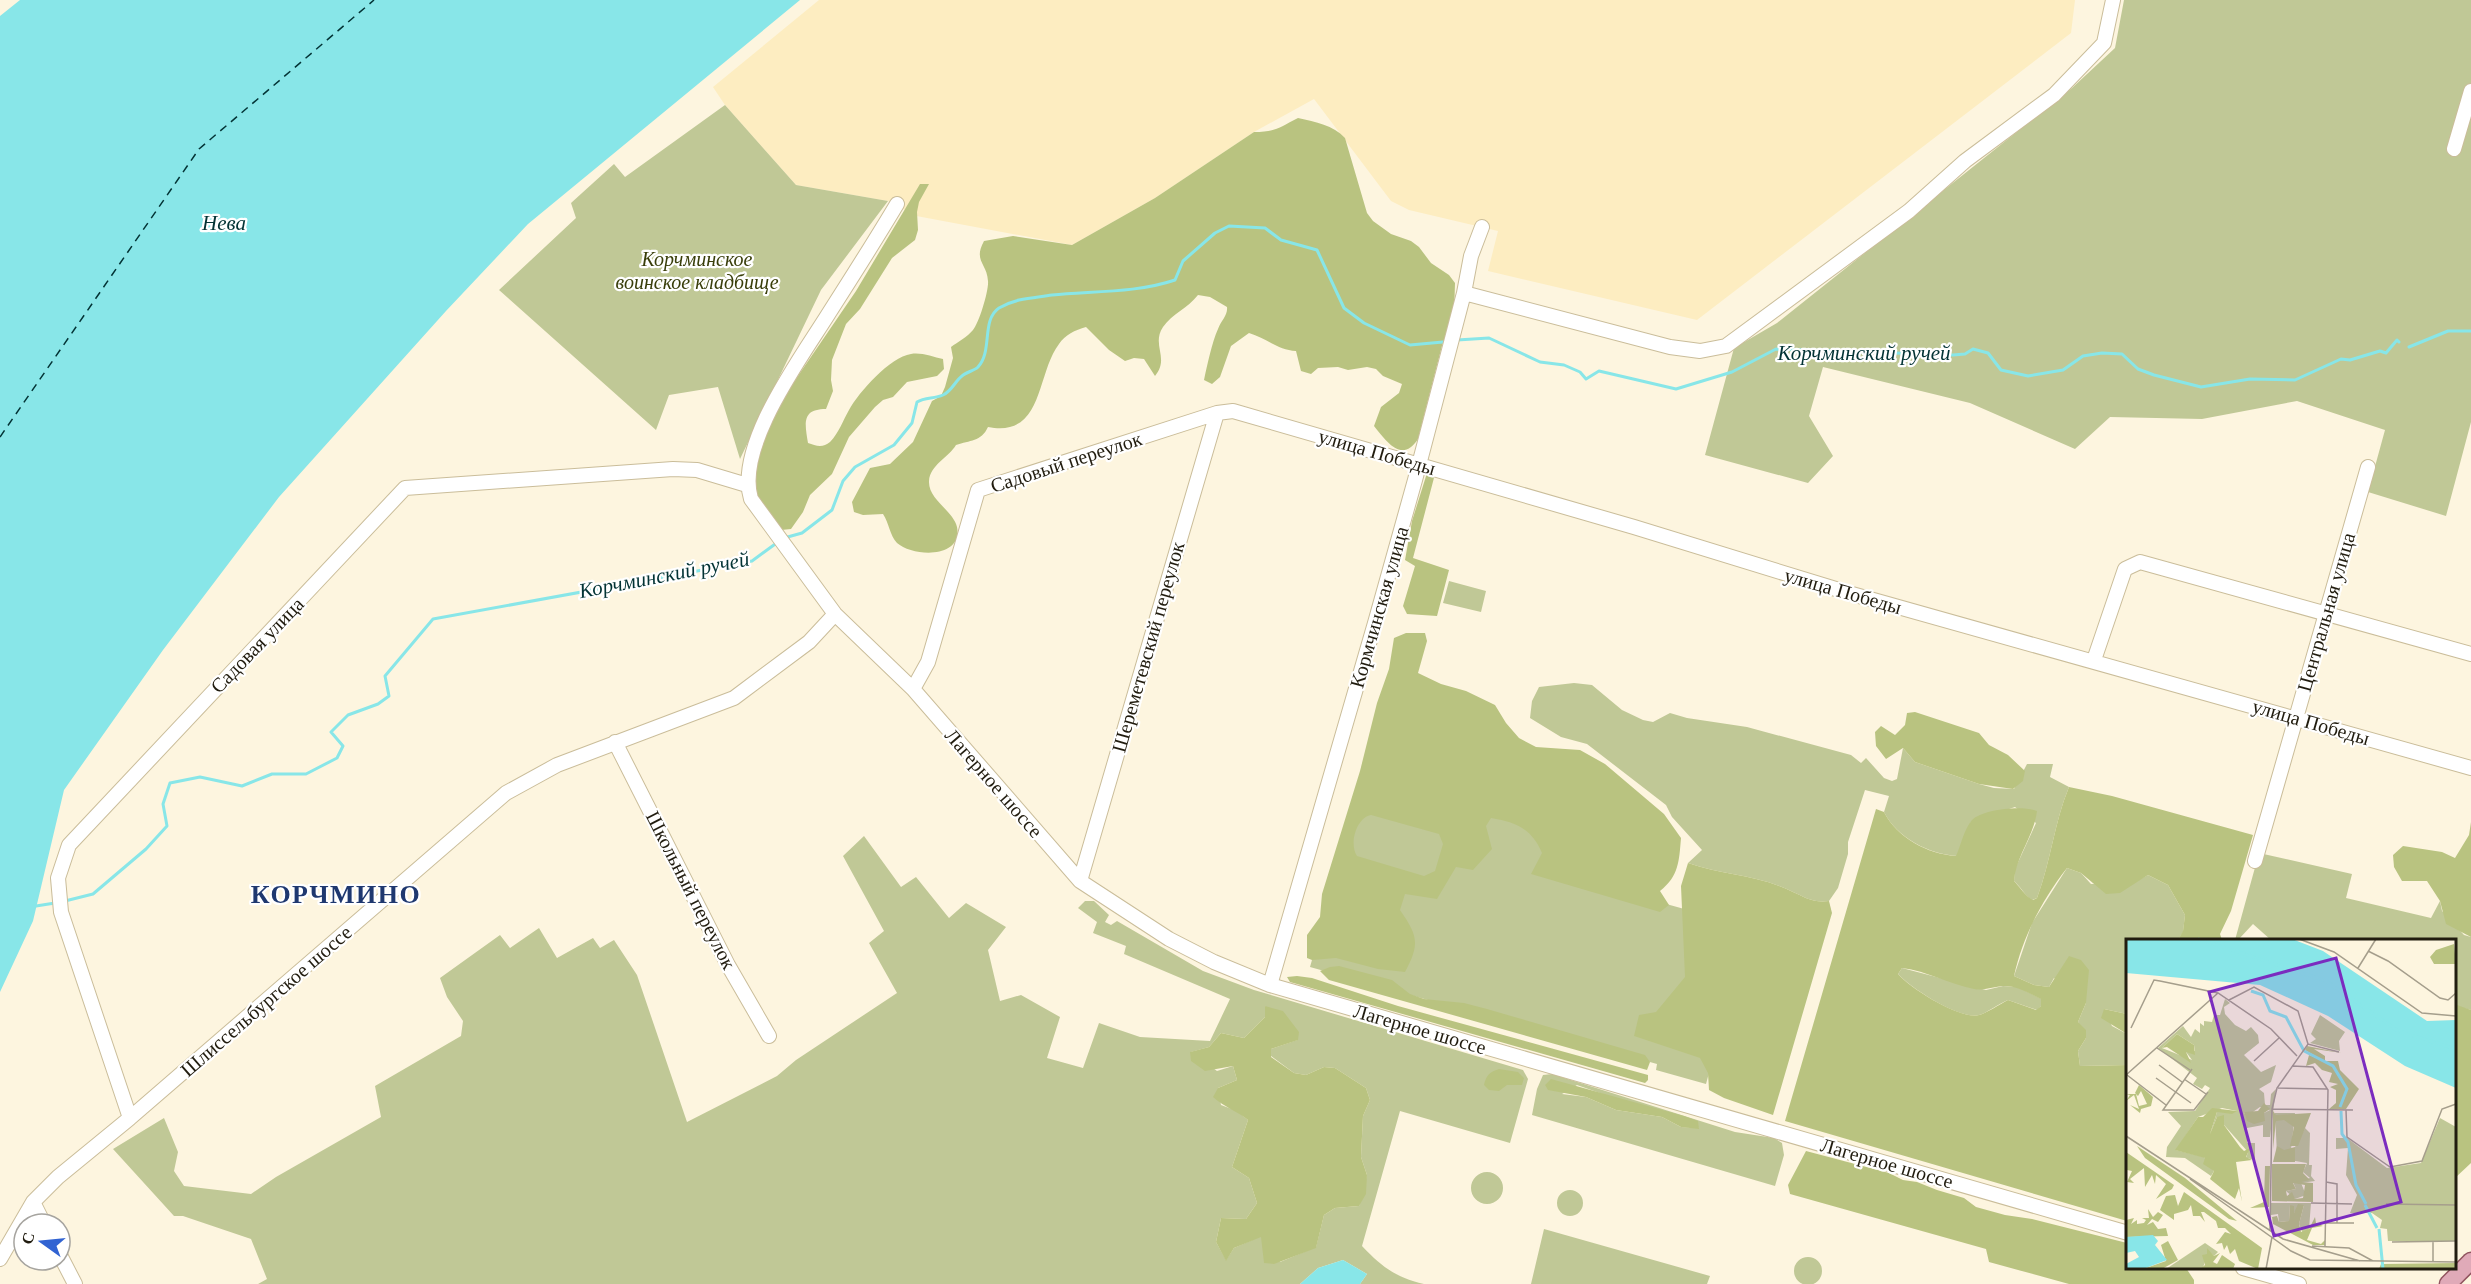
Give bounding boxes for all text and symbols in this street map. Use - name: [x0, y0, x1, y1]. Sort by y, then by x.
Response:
- water label: Нева: [201, 211, 246, 235]
- park label: Корчминское воинское кладбище: [615, 248, 779, 294]
- water label: Корчминский ручей: [1777, 341, 1951, 365]
- street label: улица Победы: [1316, 425, 1438, 480]
- street label: Садовый переулок: [988, 427, 1145, 498]
- street label: Кормчинская улица: [1345, 524, 1414, 691]
- street label: Центральная улица: [2293, 530, 2360, 694]
- street label: Шереметевский переулок: [1107, 539, 1190, 755]
- water label: Корчминский ручей: [576, 547, 752, 603]
- street label: улица Победы: [1782, 564, 1904, 619]
- street label: Садовая улица: [206, 593, 309, 698]
- street label: улица Победы: [2250, 695, 2372, 750]
- street label: Лагерное шоссе: [940, 724, 1047, 843]
- street label: Школьный переулок: [641, 807, 741, 973]
- district label: КОРЧМИНО: [251, 880, 421, 909]
- street label: Шлиссельбургское шоссе: [176, 921, 357, 1082]
- inset map: [2126, 939, 2456, 1269]
- street label: Лагерное шоссе: [1351, 1000, 1489, 1059]
- street label: Лагерное шоссе: [1818, 1134, 1956, 1193]
- north arrow: [12, 1212, 72, 1272]
- text: С: [18, 1230, 38, 1246]

